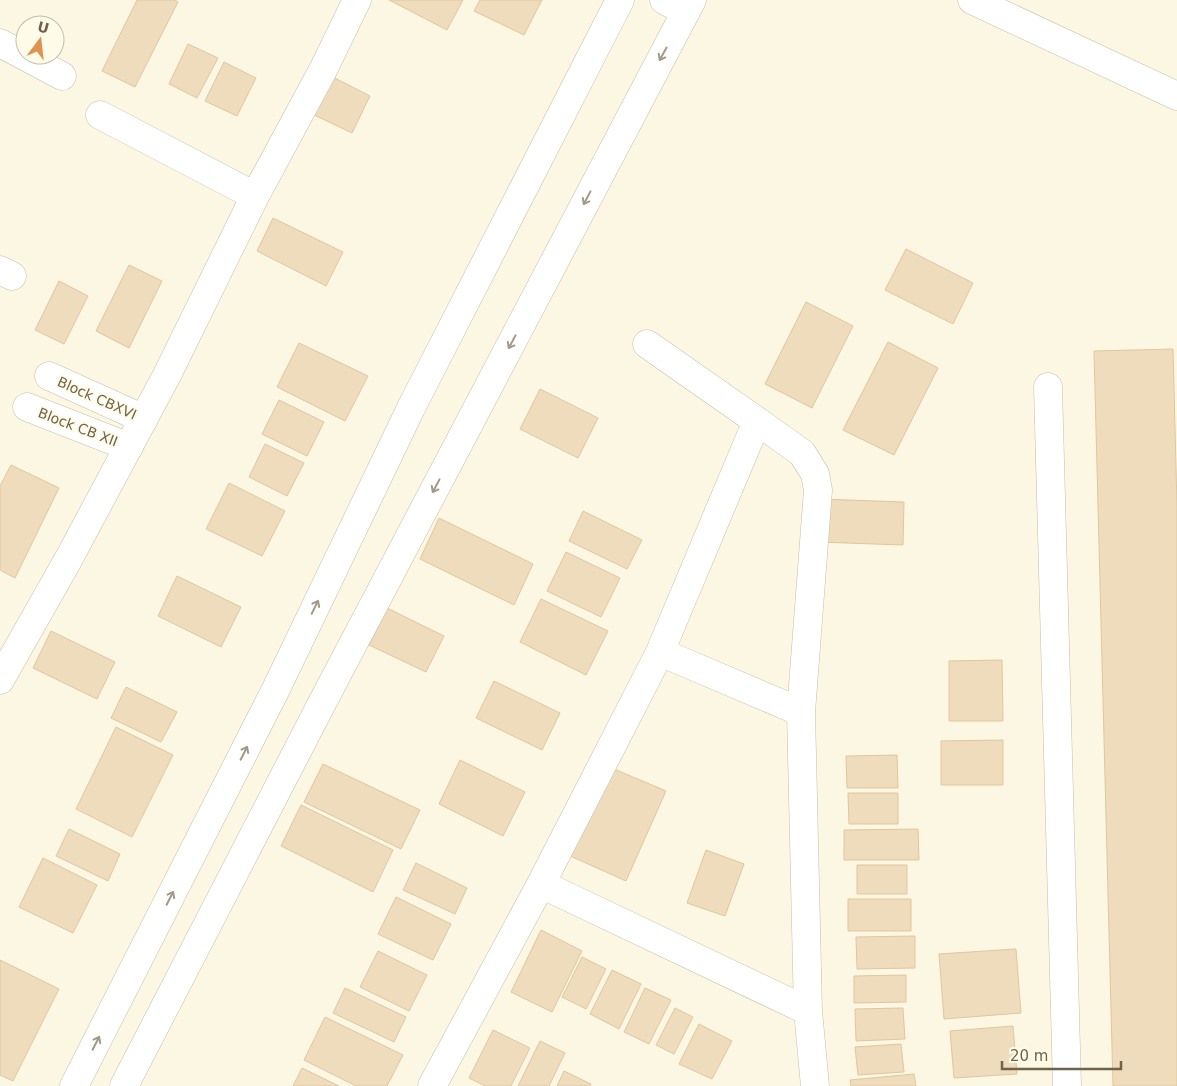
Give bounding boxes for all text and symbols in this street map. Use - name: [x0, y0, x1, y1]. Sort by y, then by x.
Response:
- north arrow: [15, 15, 65, 65]
- text: U: [36, 18, 51, 37]
- one-way arrow: [658, 47, 668, 62]
- one-way arrow: [582, 190, 591, 205]
- one-way arrow: [507, 334, 516, 349]
- street label: Block CBXVI: [55, 373, 139, 423]
- street label: Block CB XII: [36, 404, 120, 450]
- one-way arrow: [431, 478, 440, 493]
- one-way arrow: [311, 600, 321, 615]
- one-way arrow: [240, 746, 249, 761]
- one-way arrow: [166, 891, 175, 906]
- one-way arrow: [91, 1035, 101, 1050]
- scale bar: [1002, 1038, 1121, 1070]
- text: 20 m: [1010, 1047, 1048, 1065]

